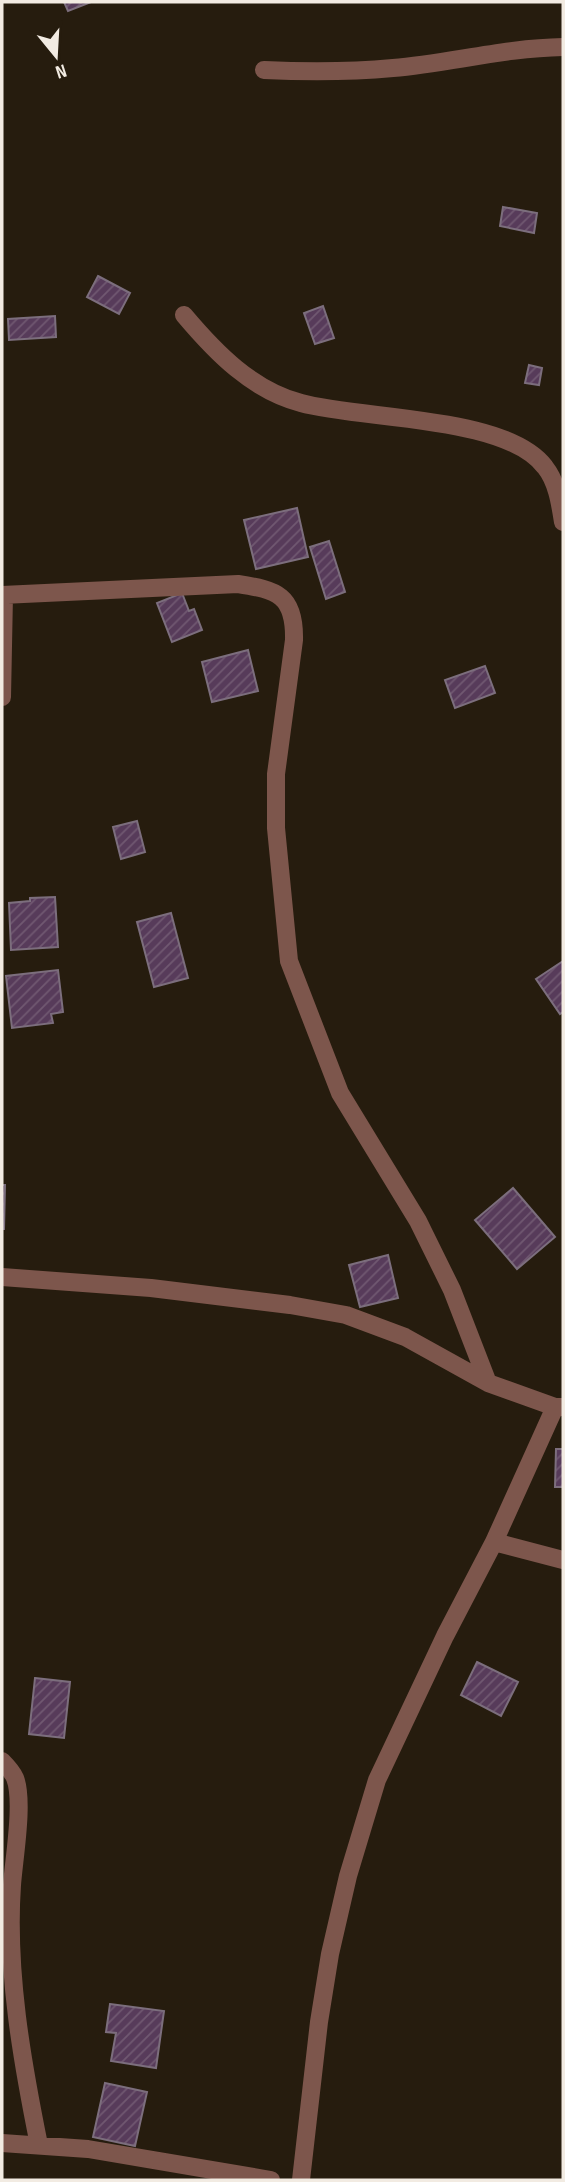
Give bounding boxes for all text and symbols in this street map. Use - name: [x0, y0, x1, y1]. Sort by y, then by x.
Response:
- north arrow: [21, 21, 91, 91]
- text: N: [52, 58, 69, 83]

